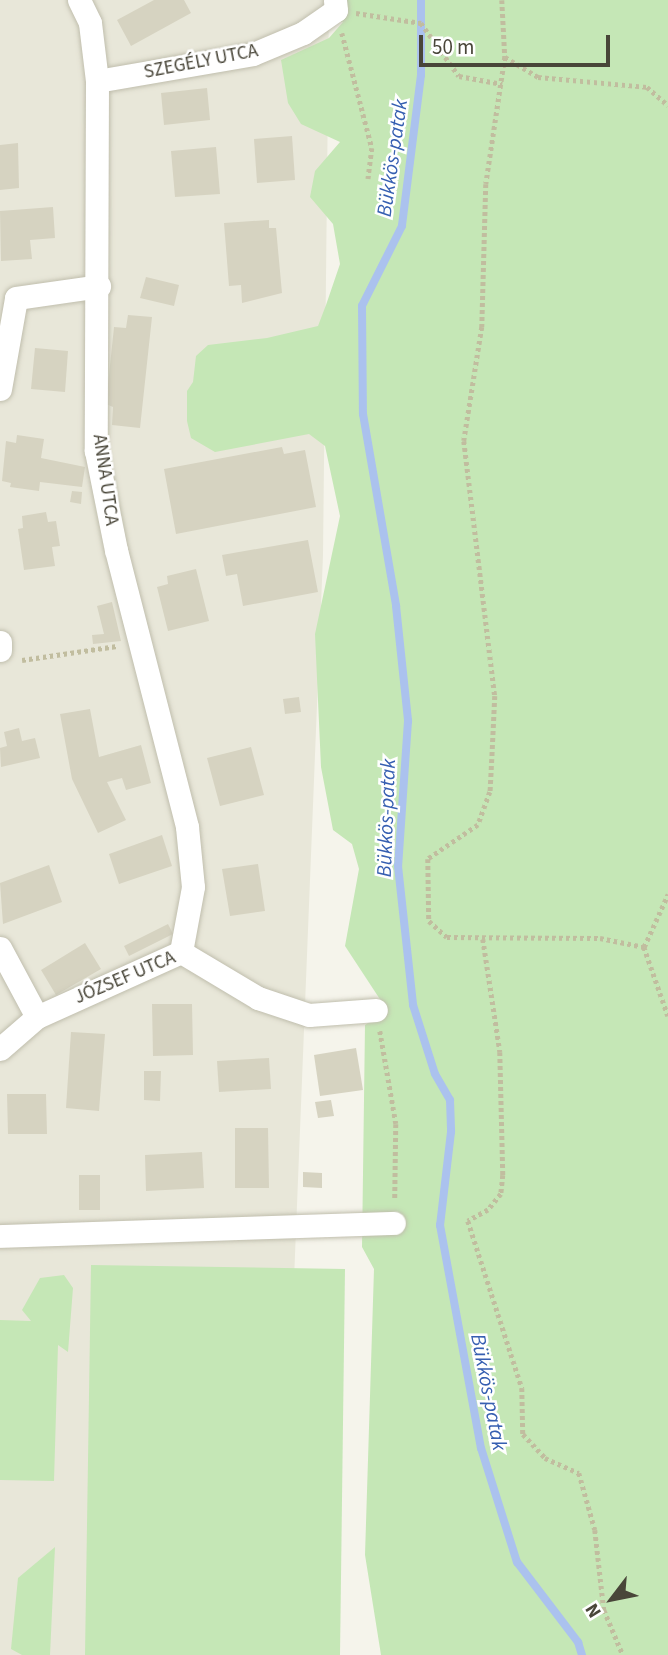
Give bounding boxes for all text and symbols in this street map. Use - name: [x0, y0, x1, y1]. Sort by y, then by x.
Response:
- scale bar: [423, 21, 614, 65]
- text: 50 m: [432, 32, 474, 62]
- street label: SZEGÉLY UTCA: [142, 40, 260, 84]
- water label: Bükkös-patak: [371, 98, 413, 218]
- street label: ANNA UTCA: [87, 433, 123, 527]
- water label: Bükkös-patak: [371, 758, 401, 878]
- street label: JÓZSEF UTCA: [71, 947, 179, 1009]
- water label: Bükkös-patak: [465, 1331, 513, 1453]
- north arrow: [577, 1564, 647, 1634]
- text: N: [579, 1598, 609, 1623]

